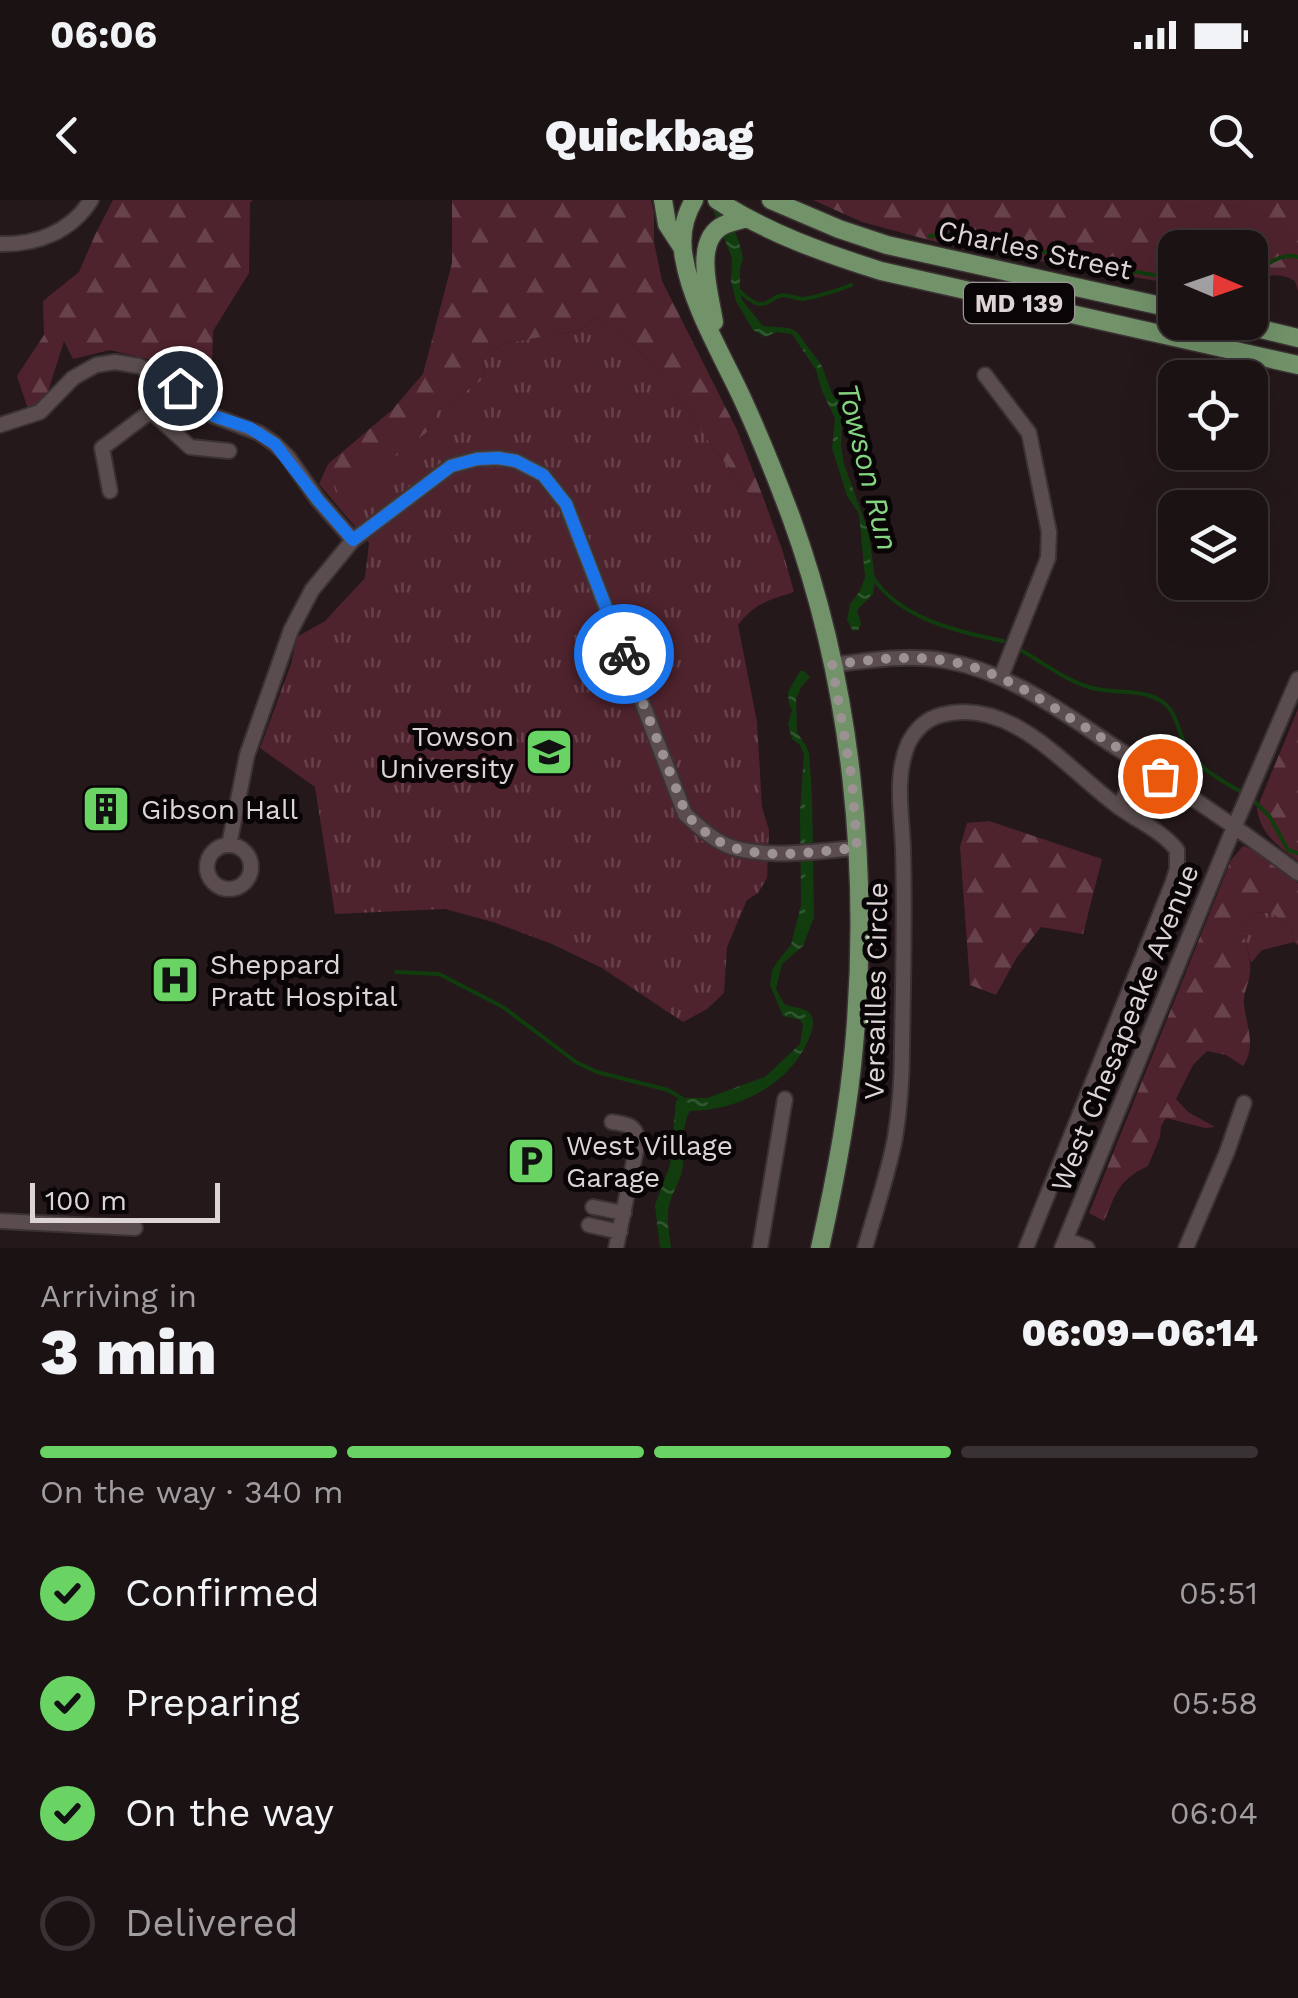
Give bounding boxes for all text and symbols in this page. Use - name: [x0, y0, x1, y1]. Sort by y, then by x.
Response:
- text: 06:06: [50, 13, 157, 57]
- icon: back: [40, 108, 95, 163]
- icon: search: [1203, 108, 1258, 163]
- text: Quickbag: [545, 109, 753, 162]
- street label: Charles Street: [935, 213, 1135, 287]
- north arrow: [1158, 230, 1268, 340]
- map controls: [1158, 230, 1268, 600]
- road number: MD 139: [964, 283, 1074, 323]
- pin: [138, 346, 223, 431]
- button: locate: [1158, 360, 1268, 470]
- icon: home: [153, 361, 208, 416]
- water label: Towson Run: [830, 380, 906, 554]
- button: layers: [1158, 490, 1268, 600]
- courier: [574, 604, 674, 704]
- icon: bike: [597, 627, 652, 682]
- place label: Towson University: [380, 720, 515, 785]
- school or university icon: Towson University: [523, 726, 575, 778]
- pin: [1118, 734, 1203, 819]
- icon: bag: [1133, 749, 1188, 804]
- building icon: Gibson Hall: [80, 783, 132, 835]
- place label: Gibson Hall: [141, 793, 299, 826]
- street label: West Chesapeake Avenue: [1044, 860, 1206, 1196]
- street label: Versailles Circle: [858, 882, 894, 1100]
- place label: Sheppard Pratt Hospital: [210, 948, 398, 1013]
- hospital icon: Sheppard Pratt Hospital: [149, 954, 201, 1006]
- place label: West Village Garage: [566, 1129, 733, 1194]
- parking icon: West Village Garage: [505, 1135, 557, 1187]
- scale bar: [30, 1178, 220, 1223]
- text: 100 m: [45, 1184, 127, 1217]
- text: Arriving in: [40, 1277, 197, 1315]
- text: 06:09–06:14: [1022, 1311, 1258, 1355]
- text: 3 min: [40, 1314, 217, 1390]
- text: On the way · 340 m: [40, 1473, 344, 1511]
- icon: check: [40, 1566, 95, 1621]
- text: Confirmed: [125, 1571, 320, 1615]
- text: 05:51: [1179, 1574, 1258, 1612]
- icon: check: [40, 1676, 95, 1731]
- text: Preparing: [125, 1681, 300, 1725]
- text: 05:58: [1172, 1684, 1258, 1722]
- icon: check: [40, 1786, 95, 1841]
- text: On the way: [125, 1791, 334, 1835]
- text: 06:04: [1170, 1794, 1258, 1832]
- text: Delivered: [125, 1901, 298, 1945]

